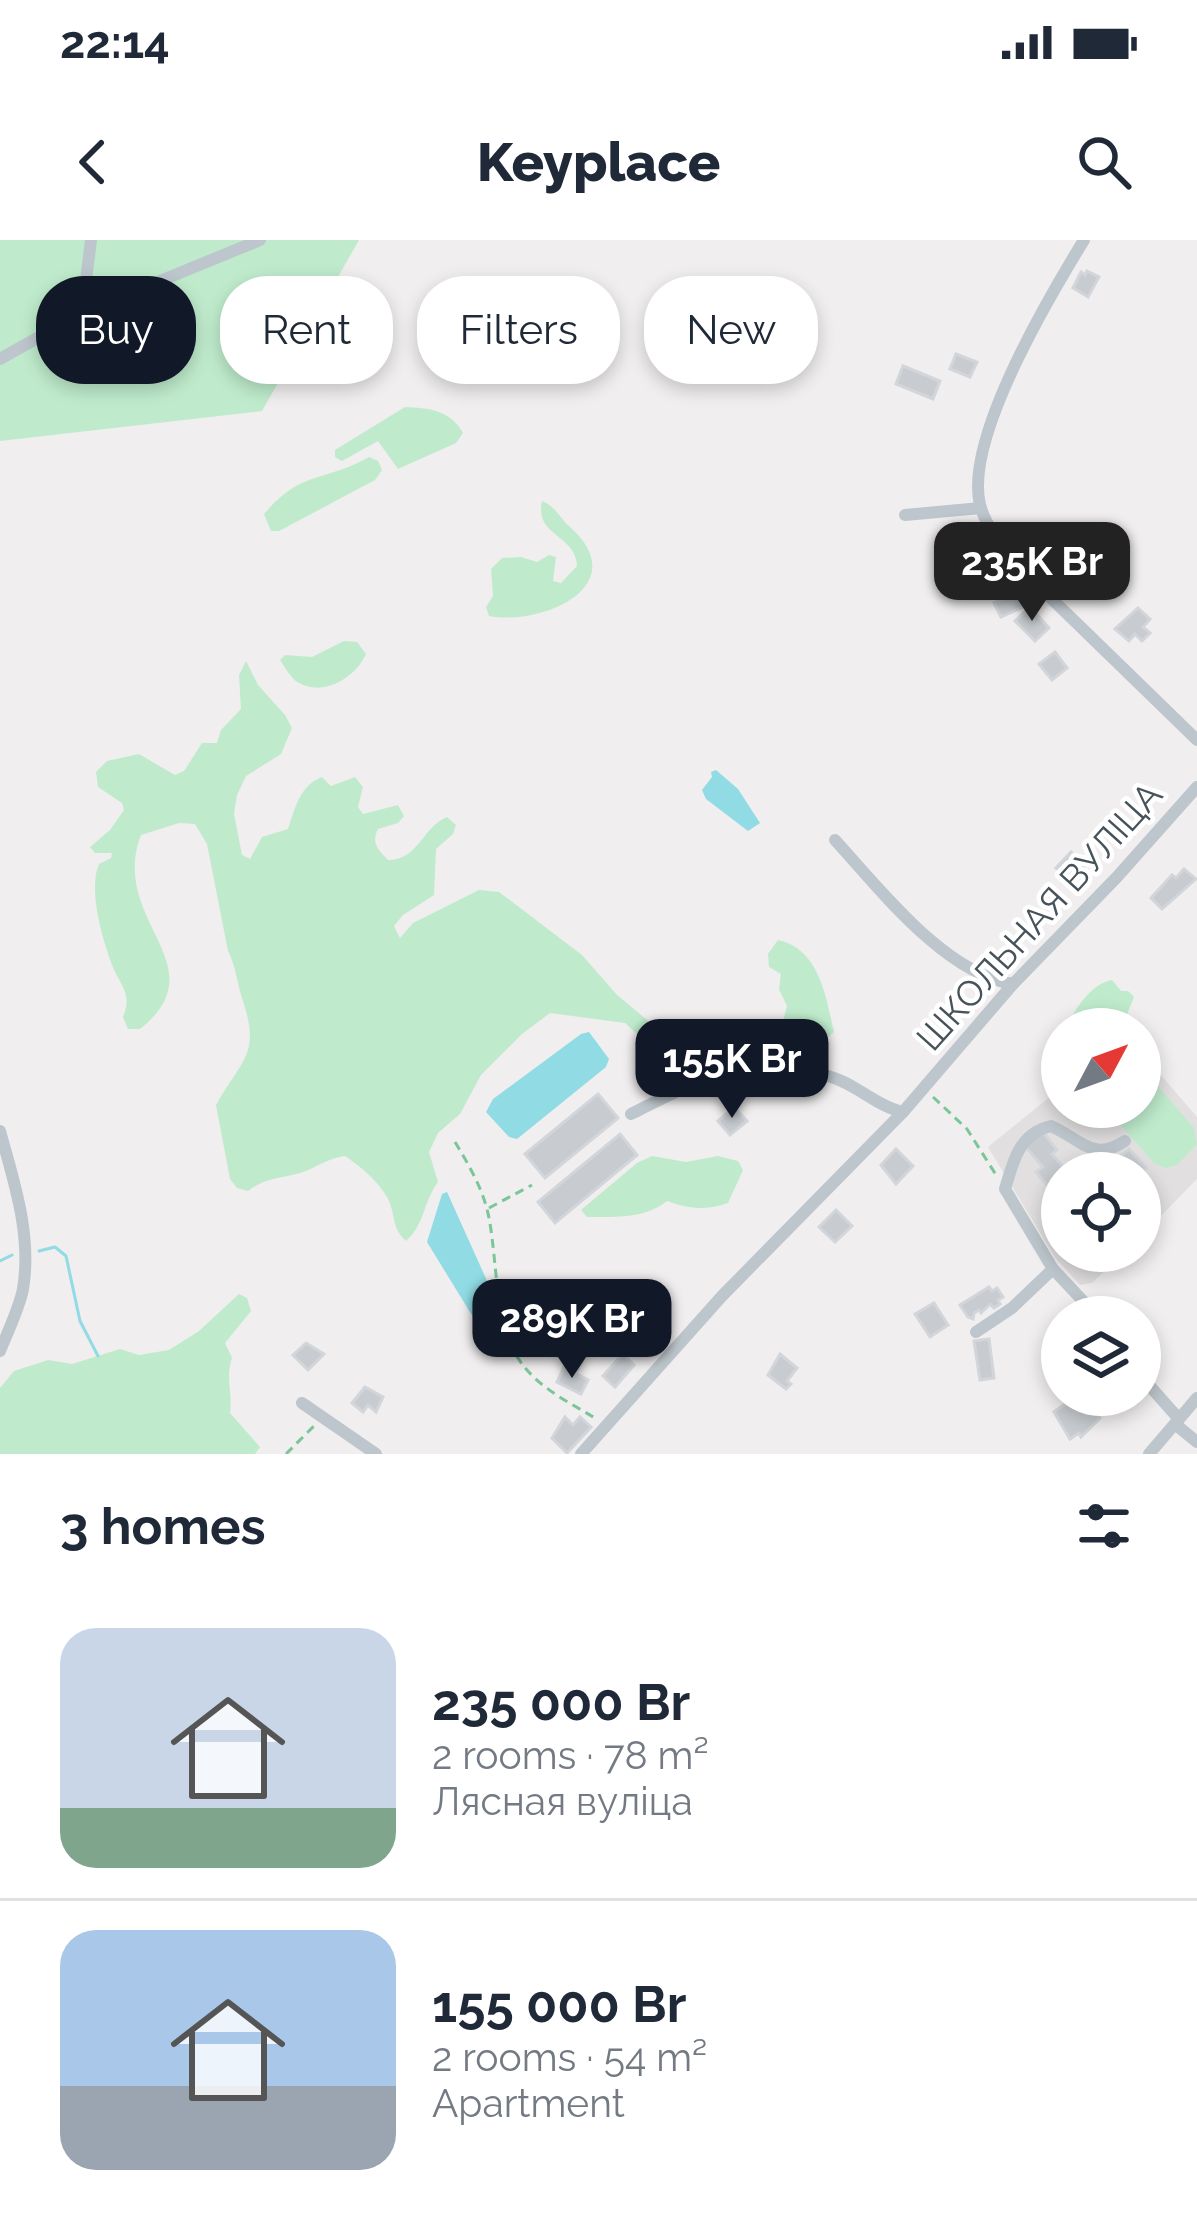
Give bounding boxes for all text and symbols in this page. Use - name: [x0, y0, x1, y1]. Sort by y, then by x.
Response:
- text: 22:14: [60, 16, 170, 69]
- icon: back: [60, 129, 126, 195]
- icon: search: [1071, 129, 1137, 195]
- text: Keyplace: [477, 130, 720, 194]
- chip: Buy: [36, 276, 196, 384]
- chip: Rent: [220, 276, 393, 384]
- chip: Filters: [417, 276, 620, 384]
- chip: New: [644, 276, 818, 384]
- pin: 235K Br: [921, 522, 1143, 624]
- text: 235K Br: [961, 538, 1103, 584]
- street label: ШКОЛЬНАЯ ВУЛІЦА: [908, 773, 1170, 1059]
- north arrow: [1041, 1008, 1161, 1128]
- map controls: [1041, 1008, 1161, 1416]
- pin: 155K Br: [621, 1019, 843, 1121]
- text: 155K Br: [662, 1035, 802, 1081]
- button: locate: [1041, 1152, 1161, 1272]
- pin: 289K Br: [461, 1279, 683, 1381]
- text: 289K Br: [499, 1295, 645, 1341]
- button: layers: [1041, 1296, 1161, 1416]
- icon: filters: [1071, 1493, 1137, 1559]
- text: 3 homes: [60, 1496, 266, 1556]
- text: 235 000 Br: [432, 1672, 690, 1732]
- icon: home: [156, 1676, 300, 1820]
- text: 2 rooms · 78 m²: [432, 1732, 709, 1778]
- text: Лясная вуліца: [432, 1778, 693, 1824]
- text: 155 000 Br: [432, 1974, 687, 2034]
- icon: home: [156, 1978, 300, 2122]
- text: 2 rooms · 54 m²: [432, 2034, 707, 2080]
- text: Apartment: [432, 2080, 625, 2126]

